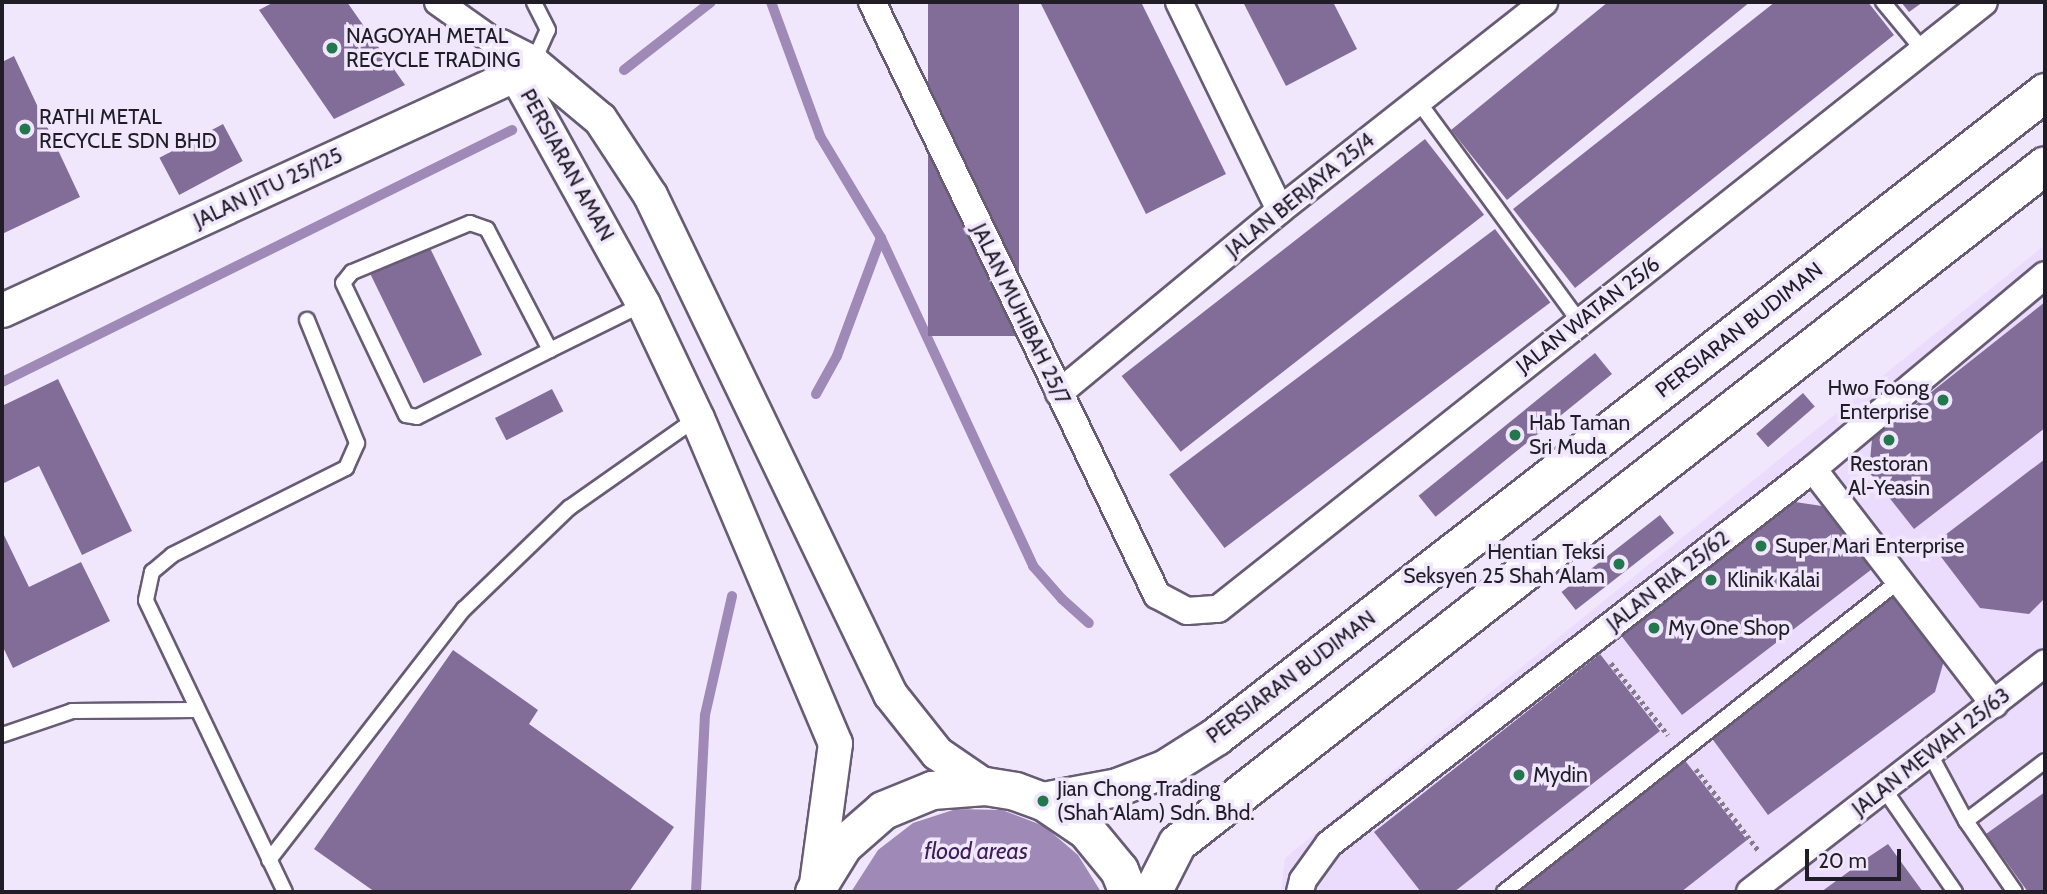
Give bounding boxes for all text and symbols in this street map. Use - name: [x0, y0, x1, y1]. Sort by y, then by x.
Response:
- place label: NAGOYAH METAL RECYCLE TRADING: [346, 23, 520, 73]
- marker: NAGOYAH METAL RECYCLE TRADING: [324, 40, 340, 56]
- street label: PERSIARAN AMAN: [515, 85, 619, 245]
- place label: RATHI METAL RECYCLE SDN BHD: [39, 104, 217, 154]
- marker: RATHI METAL RECYCLE SDN BHD: [17, 121, 33, 137]
- street label: JALAN BERJAYA 25/4: [1221, 127, 1379, 263]
- street label: JALAN JITU 25/125: [190, 142, 346, 234]
- street label: JALAN MUHIBAH 25/7: [966, 219, 1076, 409]
- street label: JALAN WATAN 25/6: [1511, 251, 1665, 379]
- street label: PERSIARAN BUDIMAN: [1650, 257, 1828, 403]
- place label: Hwo Foong Enterprise: [1828, 375, 1929, 425]
- marker: Hwo Foong Enterprise: [1935, 392, 1951, 408]
- place label: Hab Taman Sri Muda: [1529, 410, 1630, 460]
- marker: Hab Taman Sri Muda: [1507, 427, 1523, 443]
- marker: Restoran Al-Yeasin: [1881, 432, 1897, 448]
- place label: Restoran Al-Yeasin: [1848, 451, 1930, 501]
- street label: JALAN RIA 25/62: [1602, 525, 1734, 637]
- place label: Super Mari Enterprise: [1775, 533, 1964, 559]
- marker: Super Mari Enterprise: [1753, 538, 1769, 554]
- place label: Hentian Teksi Seksyen 25 Shah Alam: [1403, 539, 1605, 589]
- marker: Hentian Teksi Seksyen 25 Shah Alam: [1611, 556, 1627, 572]
- place label: Klinik Kalai: [1727, 567, 1820, 593]
- marker: Klinik Kalai: [1701, 570, 1721, 590]
- street label: PERSIARAN BUDIMAN: [1202, 605, 1380, 749]
- place label: My One Shop: [1668, 615, 1790, 641]
- marker: My One Shop: [1646, 620, 1662, 636]
- street label: JALAN MEWAH 25/63: [1847, 683, 2015, 821]
- place label: Mydin: [1533, 762, 1588, 788]
- marker: Mydin: [1511, 767, 1527, 783]
- place label: Jian Chong Trading (Shah Alam) Sdn. Bhd.: [1057, 776, 1255, 826]
- marker: Jian Chong Trading (Shah Alam) Sdn. Bhd.: [1035, 793, 1051, 809]
- scale bar: [1809, 834, 1905, 878]
- water label: flood areas: [924, 837, 1028, 865]
- text: 20 m: [1818, 848, 1867, 873]

